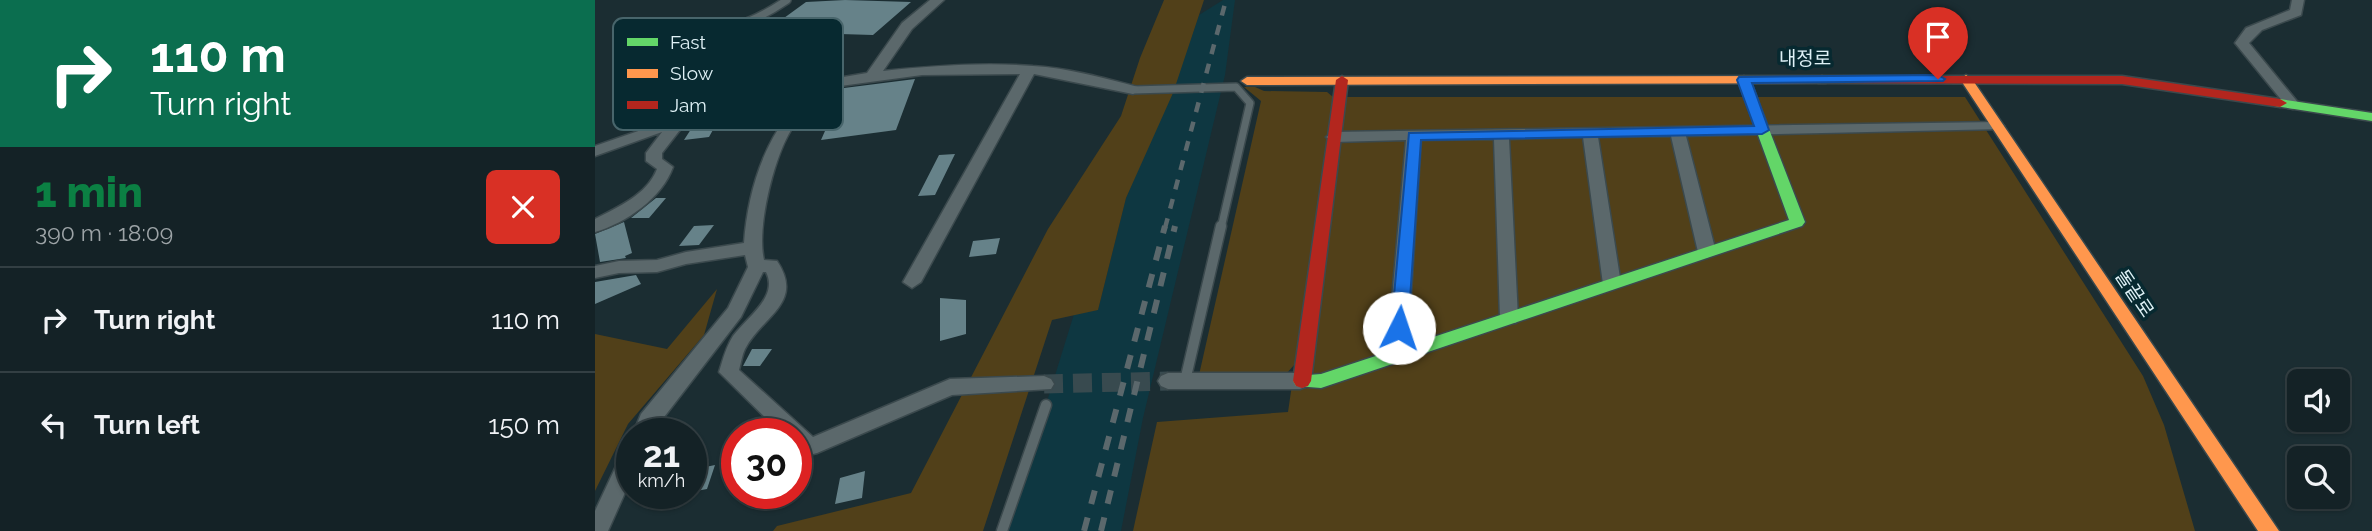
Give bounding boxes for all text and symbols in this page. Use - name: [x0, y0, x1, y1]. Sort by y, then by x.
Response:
- pin: [1908, 7, 1968, 79]
- legend: [613, 18, 843, 130]
- icon: arrive: [1919, 18, 1957, 56]
- text: 110 m: [150, 26, 286, 83]
- icon: right: [35, 28, 126, 119]
- text: Fast: [670, 31, 706, 53]
- street label: 내정로: [1779, 47, 1831, 69]
- text: Slow: [670, 62, 714, 84]
- text: Turn right: [150, 85, 291, 122]
- text: Jam: [670, 94, 707, 116]
- text: 1 min: [35, 168, 143, 217]
- button: close: [486, 170, 560, 244]
- text: 390 m · 18:09: [35, 219, 173, 246]
- street label: 돌끝로: [2111, 265, 2159, 321]
- position arrow: [1362, 291, 1436, 365]
- icon: right: [35, 301, 73, 339]
- text: Turn right: [94, 305, 215, 335]
- text: 110 m: [491, 305, 560, 335]
- map controls: [2287, 369, 2350, 509]
- button: sound: [2287, 369, 2350, 432]
- icon: left: [35, 406, 73, 444]
- text: Turn left: [94, 410, 200, 440]
- text: 150 m: [488, 410, 560, 440]
- speed limit sign: 30: [721, 418, 812, 509]
- text: 21: [643, 434, 680, 475]
- button: search: [2287, 446, 2350, 509]
- text: km/h: [638, 470, 685, 491]

